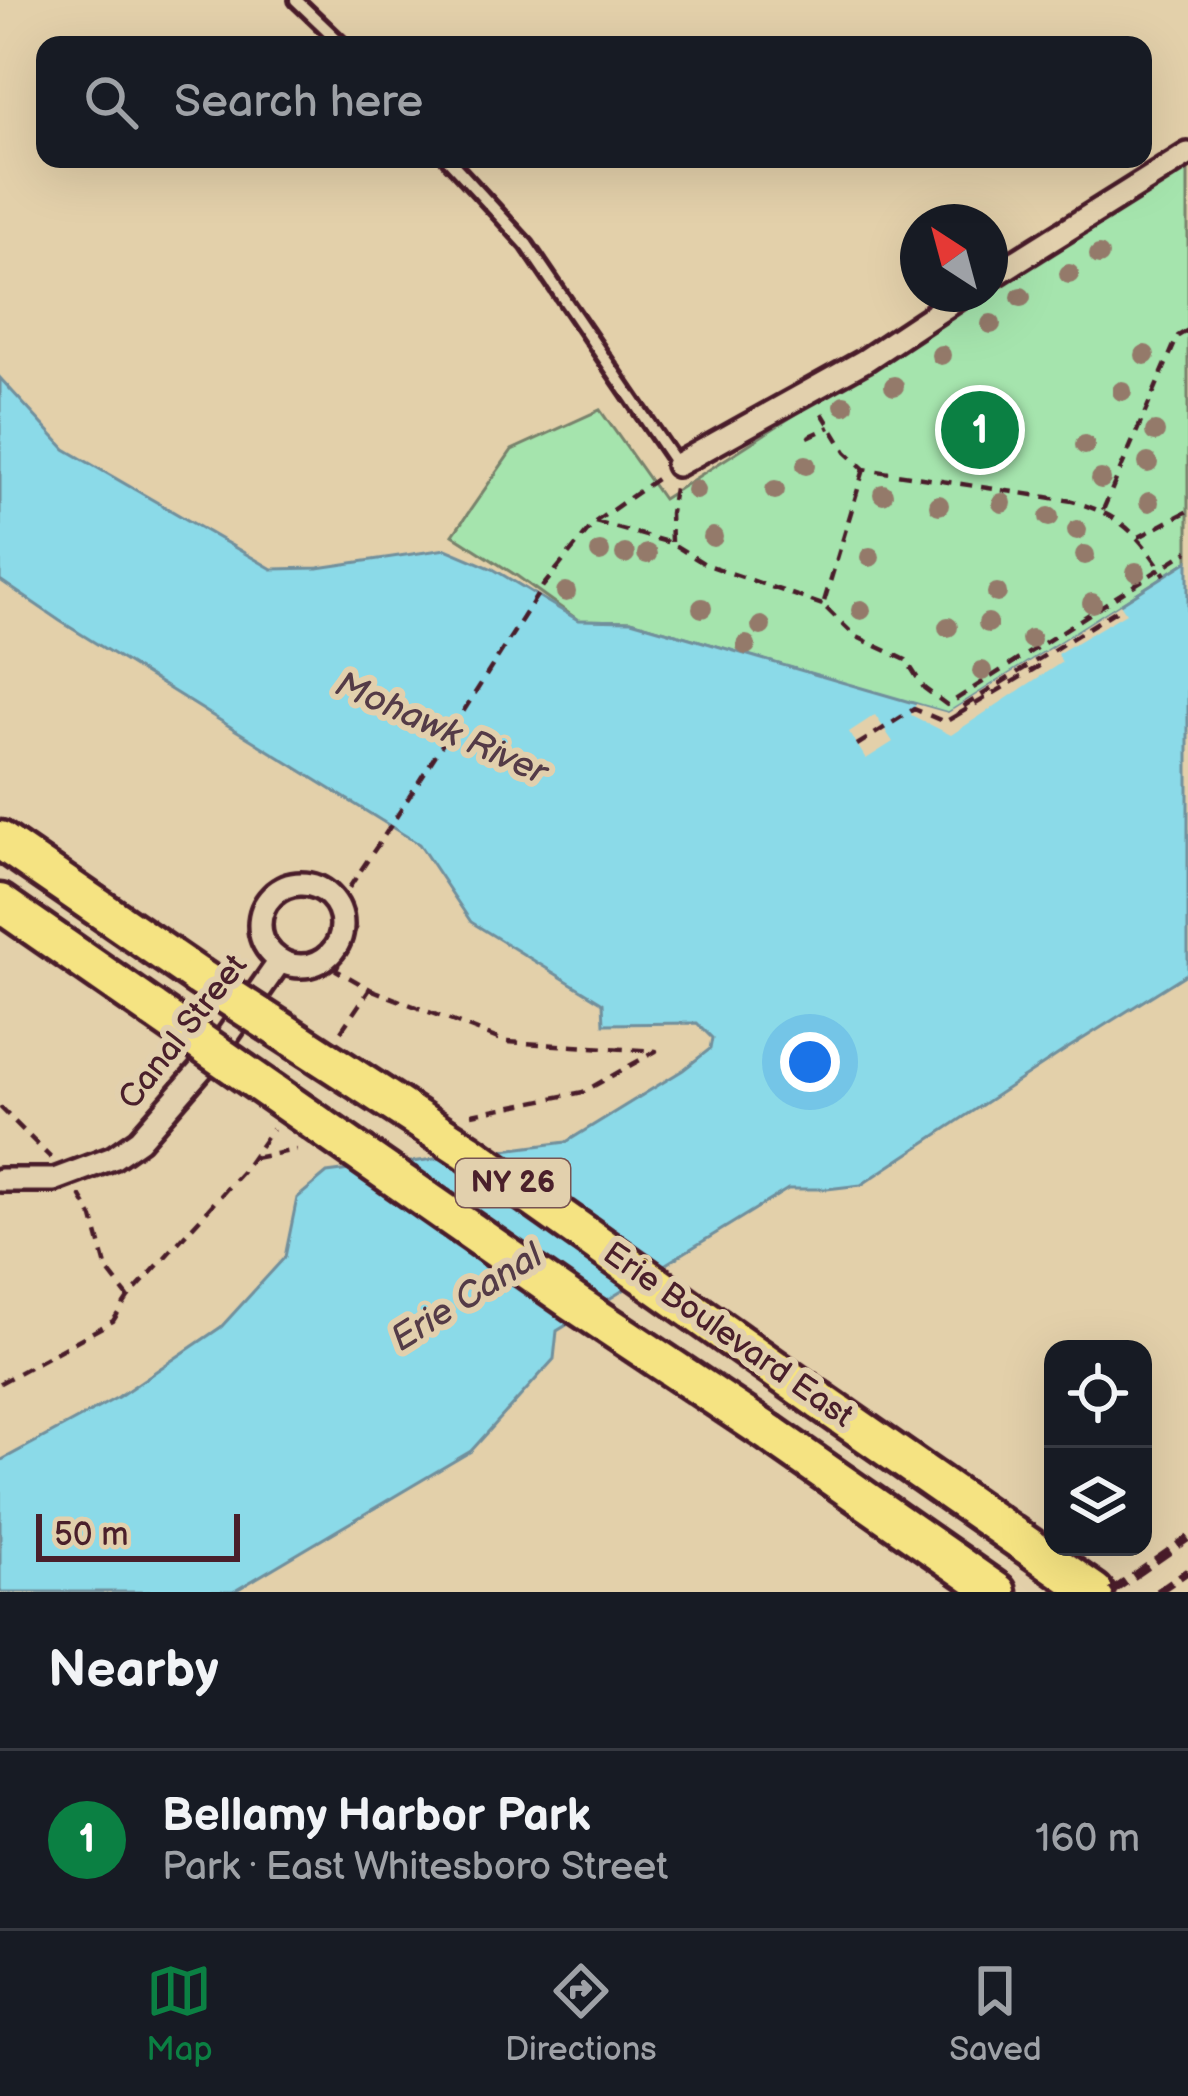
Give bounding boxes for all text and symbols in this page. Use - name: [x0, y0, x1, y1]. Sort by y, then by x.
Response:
- search box: [36, 36, 1152, 168]
- icon: search: [78, 69, 144, 135]
- text: Search here: [174, 75, 423, 130]
- north arrow: [900, 204, 1008, 312]
- pin: 1: [941, 385, 1019, 475]
- water label: Mohawk River: [329, 663, 556, 796]
- street label: Canal Street: [110, 947, 256, 1117]
- your location: [780, 1032, 840, 1092]
- road number: NY 26: [456, 1159, 570, 1207]
- water label: Erie Canal: [383, 1234, 552, 1361]
- street label: Erie Boulevard East: [595, 1234, 861, 1436]
- map controls: [1044, 1340, 1152, 1556]
- button: locate: [1044, 1340, 1152, 1448]
- button: layers: [1044, 1448, 1152, 1556]
- scale bar: [36, 1508, 240, 1561]
- text: 50 m: [54, 1515, 129, 1555]
- text: Nearby: [48, 1640, 219, 1701]
- text: Bellamy Harbor Park: [162, 1789, 591, 1844]
- text: 1: [79, 1816, 95, 1863]
- text: 160 m: [1035, 1816, 1140, 1863]
- text: Park · East Whitesboro Street: [162, 1844, 668, 1891]
- tab: Map: [146, 1958, 213, 2070]
- tab: Directions: [505, 1958, 657, 2070]
- tab: Saved: [949, 1958, 1042, 2070]

